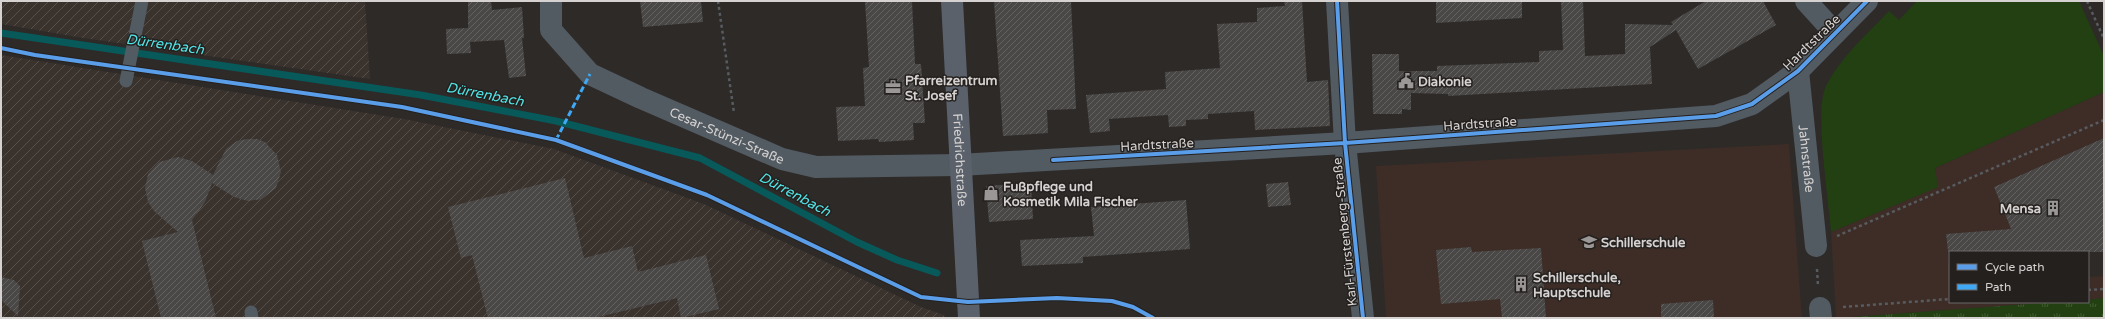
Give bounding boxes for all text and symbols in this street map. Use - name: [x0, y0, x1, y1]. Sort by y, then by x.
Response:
- street label: Hardtstraße: [1780, 11, 1844, 74]
- water label: Dürrenbach: [125, 31, 205, 58]
- public building icon: Diakonie: [1397, 72, 1415, 90]
- place label: Pfarreizentrum St. Josef: [905, 73, 998, 104]
- place label: Diakonie: [1418, 74, 1472, 90]
- office icon: Pfarreizentrum St. Josef: [884, 78, 902, 96]
- water label: Dürrenbach: [445, 79, 526, 110]
- street label: Cesar-Stünzi-Straße: [667, 104, 787, 168]
- street label: Friedrichstraße: [949, 113, 970, 207]
- street label: Hardtstraße: [1443, 113, 1517, 135]
- street label: Jahnstraße: [1795, 124, 1817, 193]
- street label: Hardtstraße: [1120, 135, 1194, 155]
- street label: Karl-Fürstenberg-Straße: [1329, 157, 1361, 307]
- water label: Dürrenbach: [756, 168, 834, 221]
- place label: Fußpflege und Kosmetik Mila Fischer: [1003, 179, 1139, 210]
- shop icon: Fußpflege und Kosmetik Mila Fischer: [982, 184, 1000, 202]
- building icon: Mensa: [2044, 199, 2062, 217]
- place label: Mensa: [2000, 201, 2041, 217]
- school or university icon: Schillerschule: [1580, 233, 1598, 251]
- place label: Schillerschule: [1601, 235, 1686, 251]
- legend: [1949, 251, 2089, 303]
- text: Cycle path: [1985, 260, 2044, 274]
- place label: Schillerschule, Hauptschule: [1533, 270, 1621, 301]
- building icon: Schillerschule, Hauptschule: [1512, 275, 1530, 293]
- text: Path: [1985, 280, 2011, 294]

